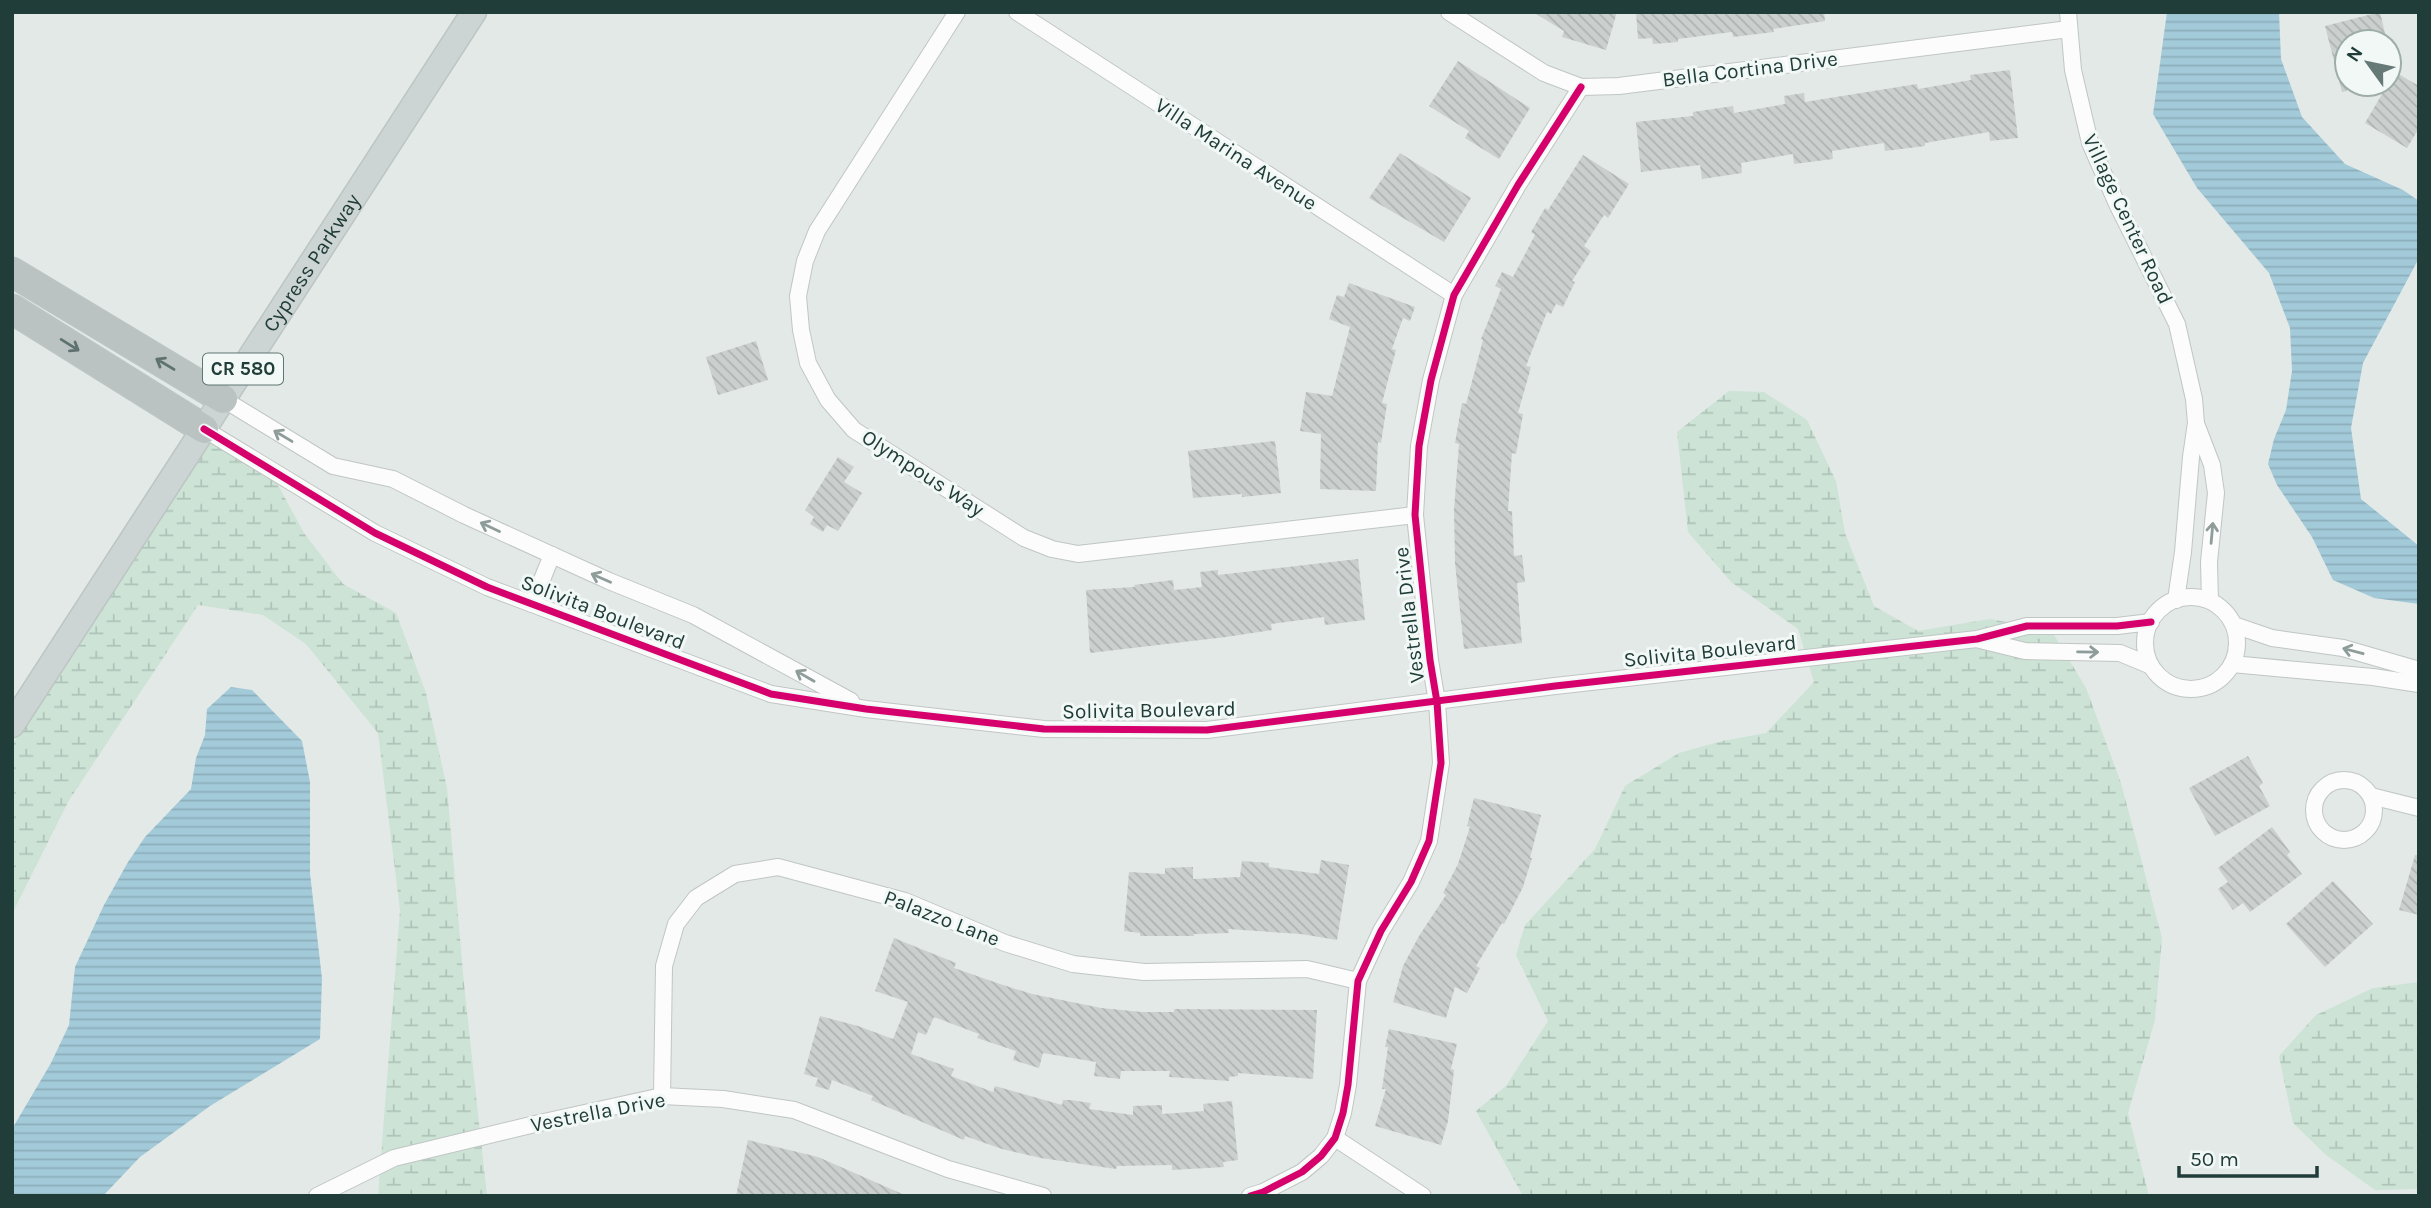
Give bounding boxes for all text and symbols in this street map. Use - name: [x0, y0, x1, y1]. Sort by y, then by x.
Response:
- north arrow: [2333, 28, 2403, 98]
- text: N: [2342, 43, 2368, 66]
- street label: Bella Cortina Drive: [1661, 46, 1839, 92]
- street label: Villa Marina Avenue: [1151, 93, 1321, 215]
- street label: Village Center Road: [2078, 130, 2178, 308]
- street label: Cypress Parkway: [258, 189, 365, 336]
- one-way arrow: [60, 338, 79, 353]
- road number: CR 580: [203, 354, 283, 384]
- one-way arrow: [155, 357, 175, 371]
- street label: Olympous Way: [857, 425, 989, 522]
- one-way arrow: [274, 428, 294, 442]
- one-way arrow: [479, 519, 500, 532]
- one-way arrow: [2206, 522, 2219, 545]
- street label: Vestrella Drive: [1389, 546, 1429, 684]
- street label: Solivita Boulevard: [518, 570, 688, 654]
- one-way arrow: [591, 571, 612, 584]
- street label: Solivita Boulevard: [1622, 630, 1798, 672]
- one-way arrow: [2342, 644, 2365, 657]
- one-way arrow: [2076, 645, 2099, 659]
- one-way arrow: [796, 669, 816, 683]
- street label: Solivita Boulevard: [1062, 696, 1236, 724]
- street label: Palazzo Lane: [881, 885, 1003, 951]
- street label: Vestrella Drive: [529, 1087, 667, 1137]
- scale bar: [2179, 1134, 2317, 1178]
- text: 50 m: [2190, 1147, 2239, 1171]

